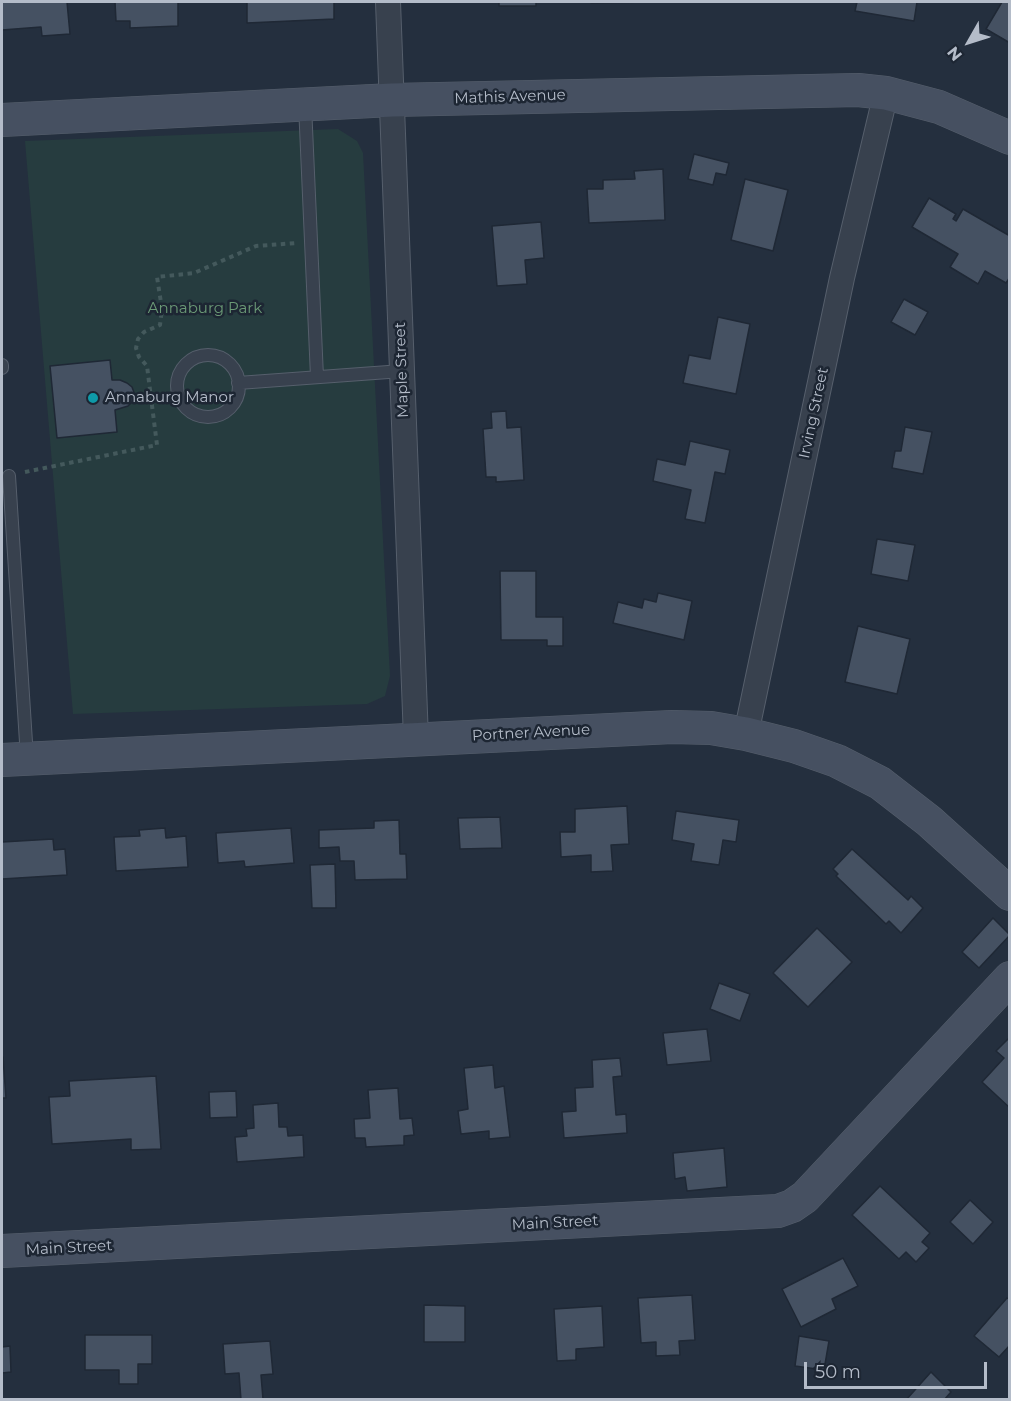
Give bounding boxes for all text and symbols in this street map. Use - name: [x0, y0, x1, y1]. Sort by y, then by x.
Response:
- north arrow: [939, 12, 999, 72]
- text: N: [943, 43, 966, 65]
- street label: Mathis Avenue: [454, 86, 566, 108]
- park label: Annaburg Park: [148, 300, 262, 318]
- street label: Maple Street: [391, 322, 413, 418]
- street label: Irving Street: [796, 366, 832, 460]
- place label: Annaburg Manor: [105, 389, 234, 407]
- marker: Annaburg Manor: [86, 391, 100, 405]
- street label: Portner Avenue: [472, 721, 590, 745]
- street label: Main Street: [511, 1212, 599, 1234]
- street label: Main Street: [25, 1237, 113, 1259]
- scale bar: [807, 1350, 990, 1388]
- text: 50 m: [815, 1361, 861, 1383]

